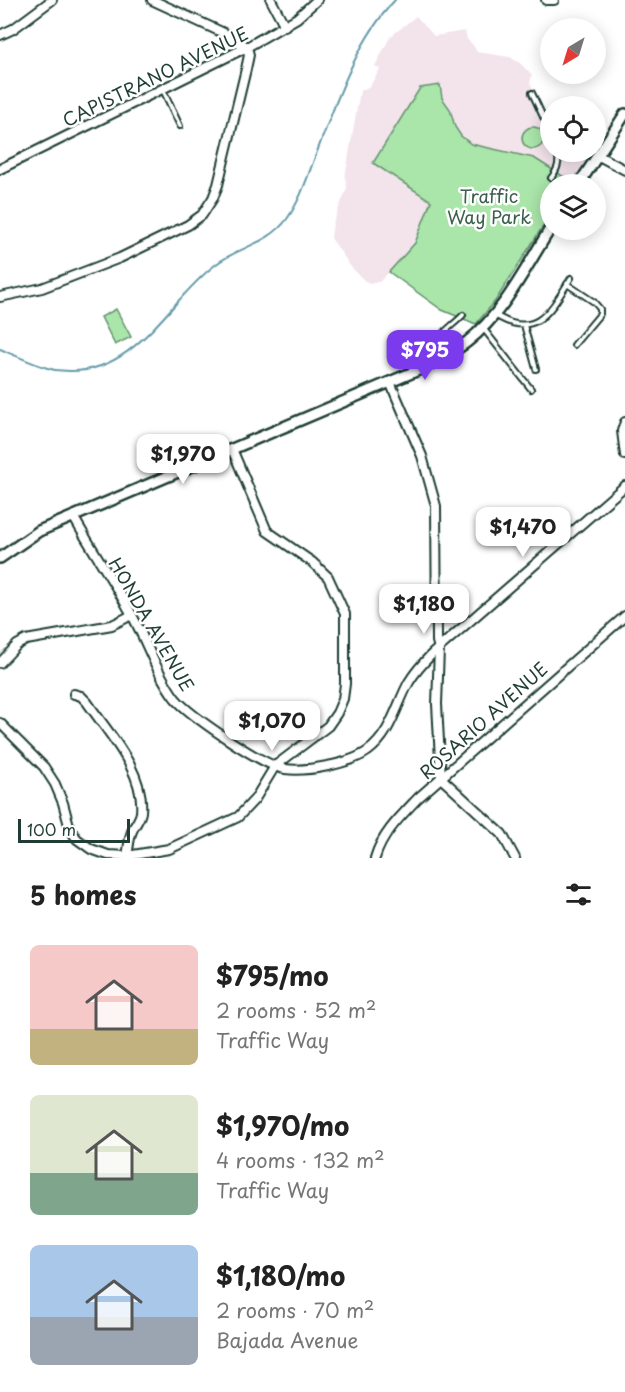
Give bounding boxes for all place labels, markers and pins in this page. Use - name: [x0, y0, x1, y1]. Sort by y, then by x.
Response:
- pin: $795: [389, 330, 461, 381]
- pin: $1,970: [134, 434, 232, 485]
- pin: $1,470: [474, 507, 572, 558]
- pin: $1,180: [375, 584, 473, 635]
- pin: $1,070: [223, 701, 321, 752]

